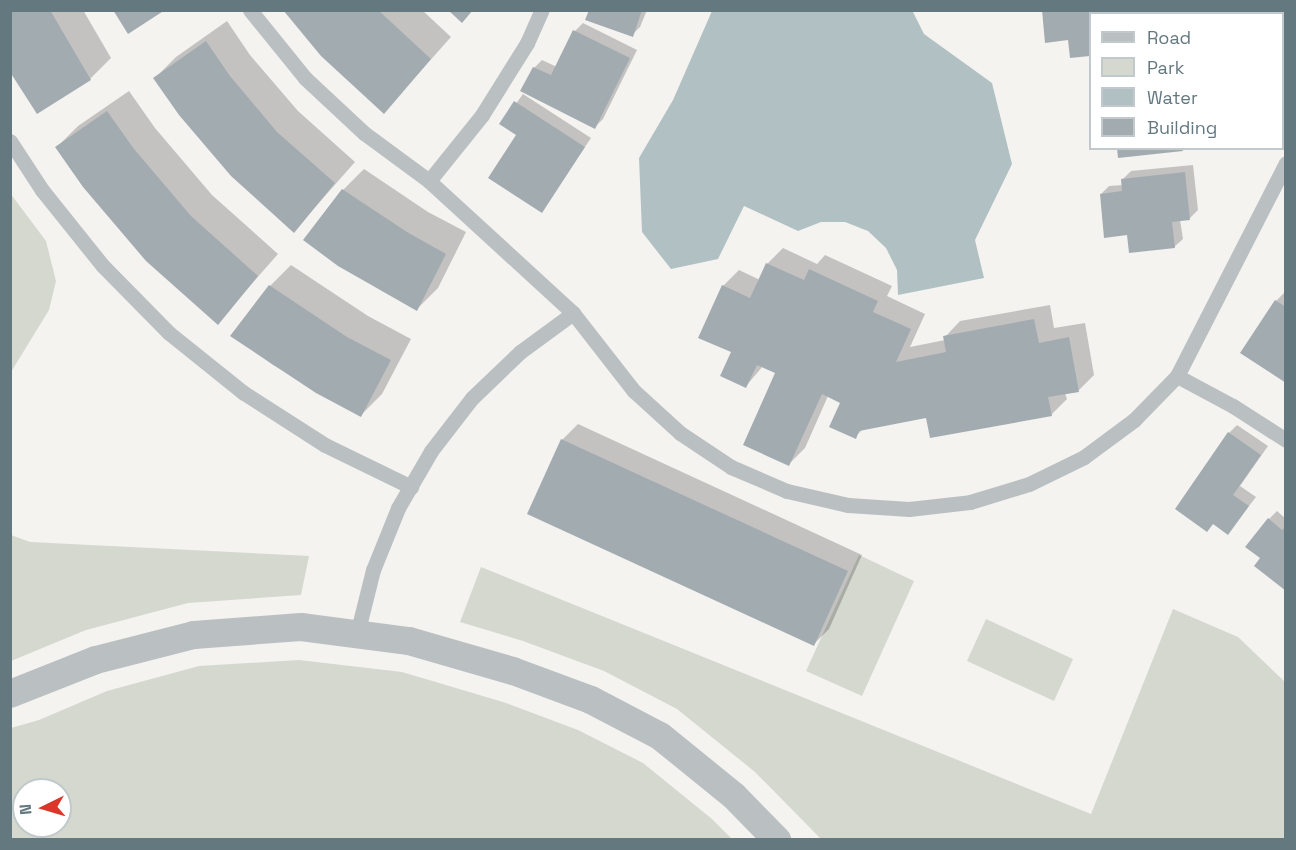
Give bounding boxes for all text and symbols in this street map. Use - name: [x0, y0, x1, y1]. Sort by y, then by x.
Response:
- legend: [1089, 12, 1284, 150]
- text: Road: [1147, 26, 1191, 49]
- text: Park: [1147, 56, 1184, 79]
- text: Water: [1147, 86, 1198, 109]
- text: Building: [1147, 116, 1217, 139]
- north arrow: [12, 778, 72, 838]
- text: N: [15, 803, 36, 816]

